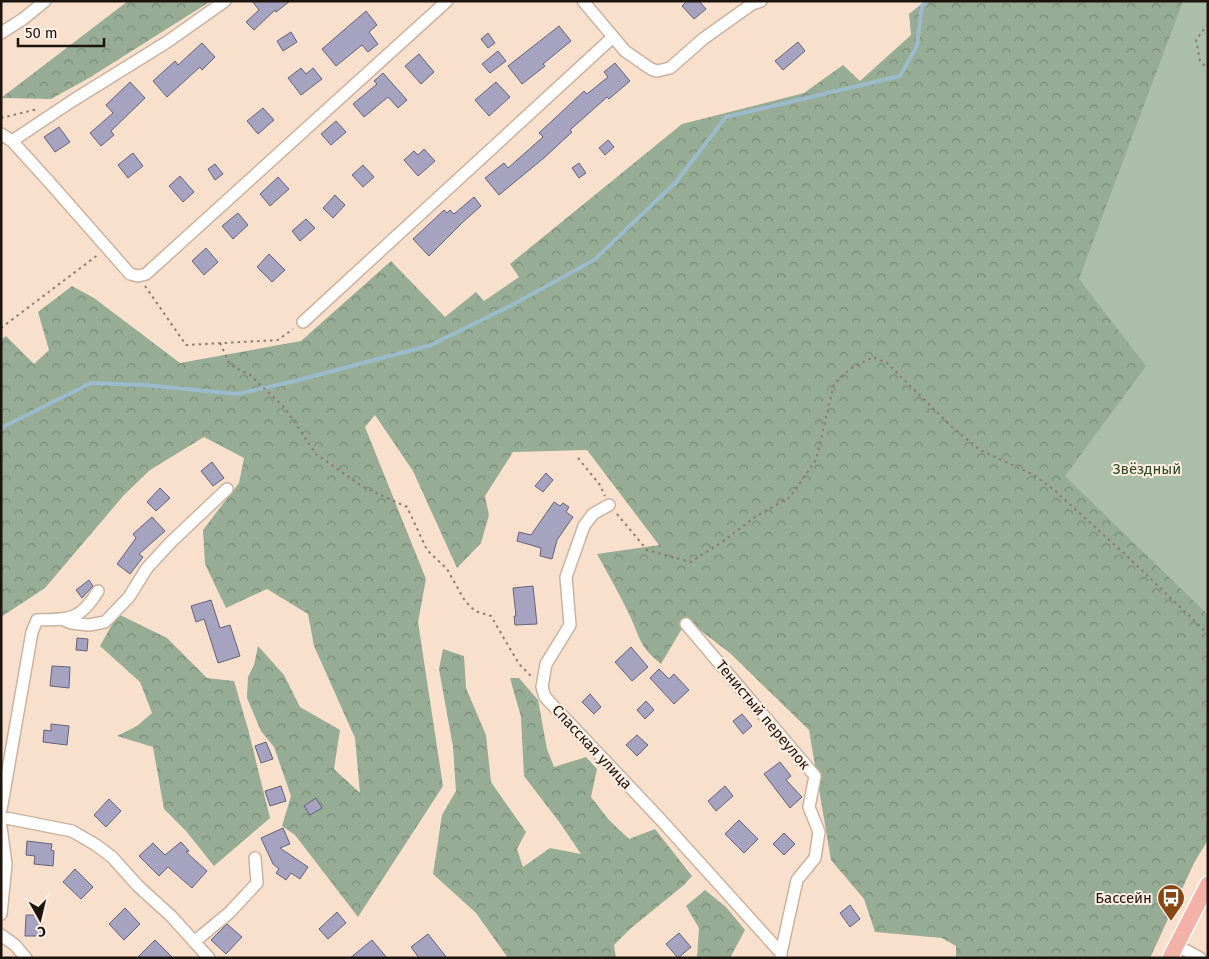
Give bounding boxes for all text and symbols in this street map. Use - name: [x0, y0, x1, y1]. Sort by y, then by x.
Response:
- scale bar: [18, 15, 104, 47]
- text: 50 m: [25, 24, 58, 42]
- park label: Звёздный: [1113, 460, 1181, 478]
- street label: Тенистый переулок: [712, 657, 814, 774]
- street label: Спасская улица: [548, 701, 636, 793]
- bus stop icon: Бассейн: [1156, 883, 1186, 922]
- place label: Бассейн: [1095, 889, 1152, 907]
- north arrow: [15, 894, 65, 944]
- text: С: [37, 922, 47, 940]

